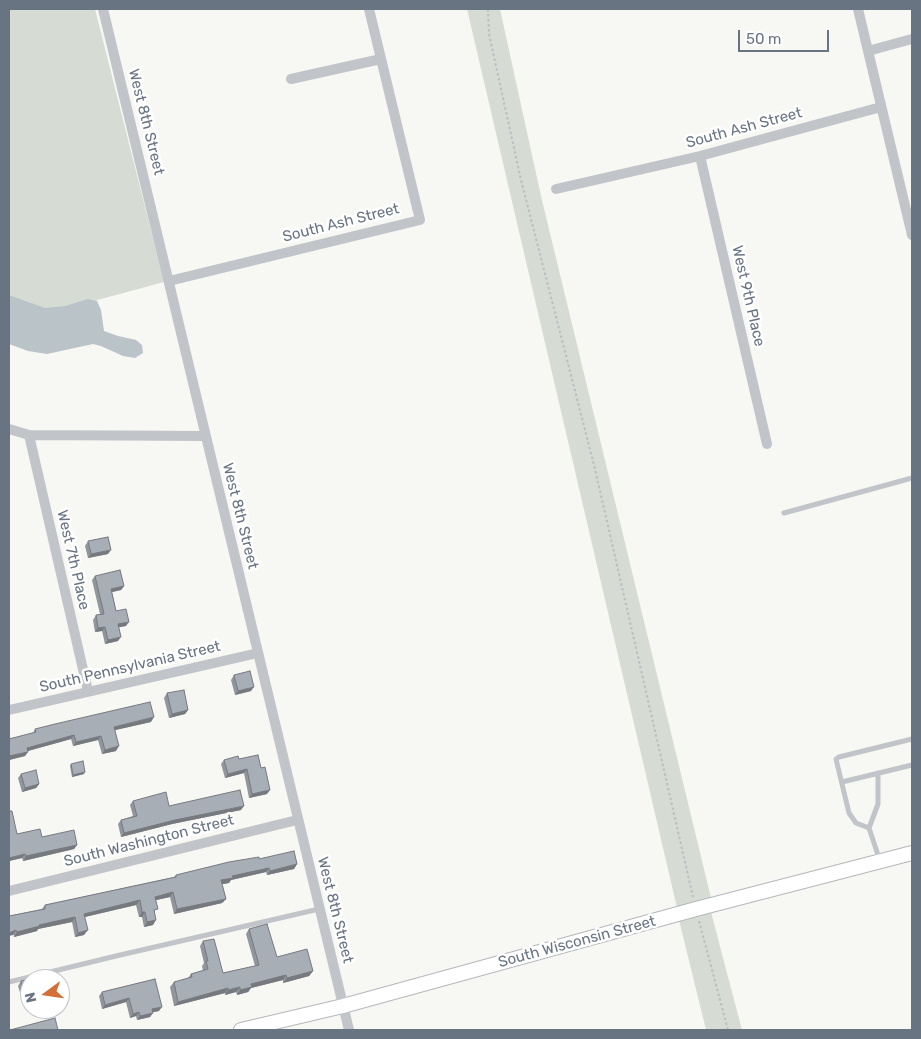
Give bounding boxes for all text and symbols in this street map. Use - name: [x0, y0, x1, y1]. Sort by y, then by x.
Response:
- scale bar: [741, 20, 832, 52]
- text: 50 m: [746, 30, 781, 48]
- street label: West 8th Street: [124, 67, 168, 177]
- street label: South Ash Street: [684, 104, 804, 152]
- street label: South Ash Street: [281, 200, 401, 246]
- street label: West 9th Place: [728, 244, 768, 348]
- street label: West 8th Street: [218, 461, 262, 571]
- street label: West 7th Place: [53, 508, 93, 612]
- street label: South Pennsylvania Street: [38, 637, 222, 697]
- street label: South Washington Street: [62, 811, 236, 871]
- street label: West 8th Street: [313, 855, 357, 965]
- street label: South Wisconsin Street: [496, 912, 658, 972]
- north arrow: [20, 969, 70, 1019]
- text: N: [21, 991, 40, 1004]

